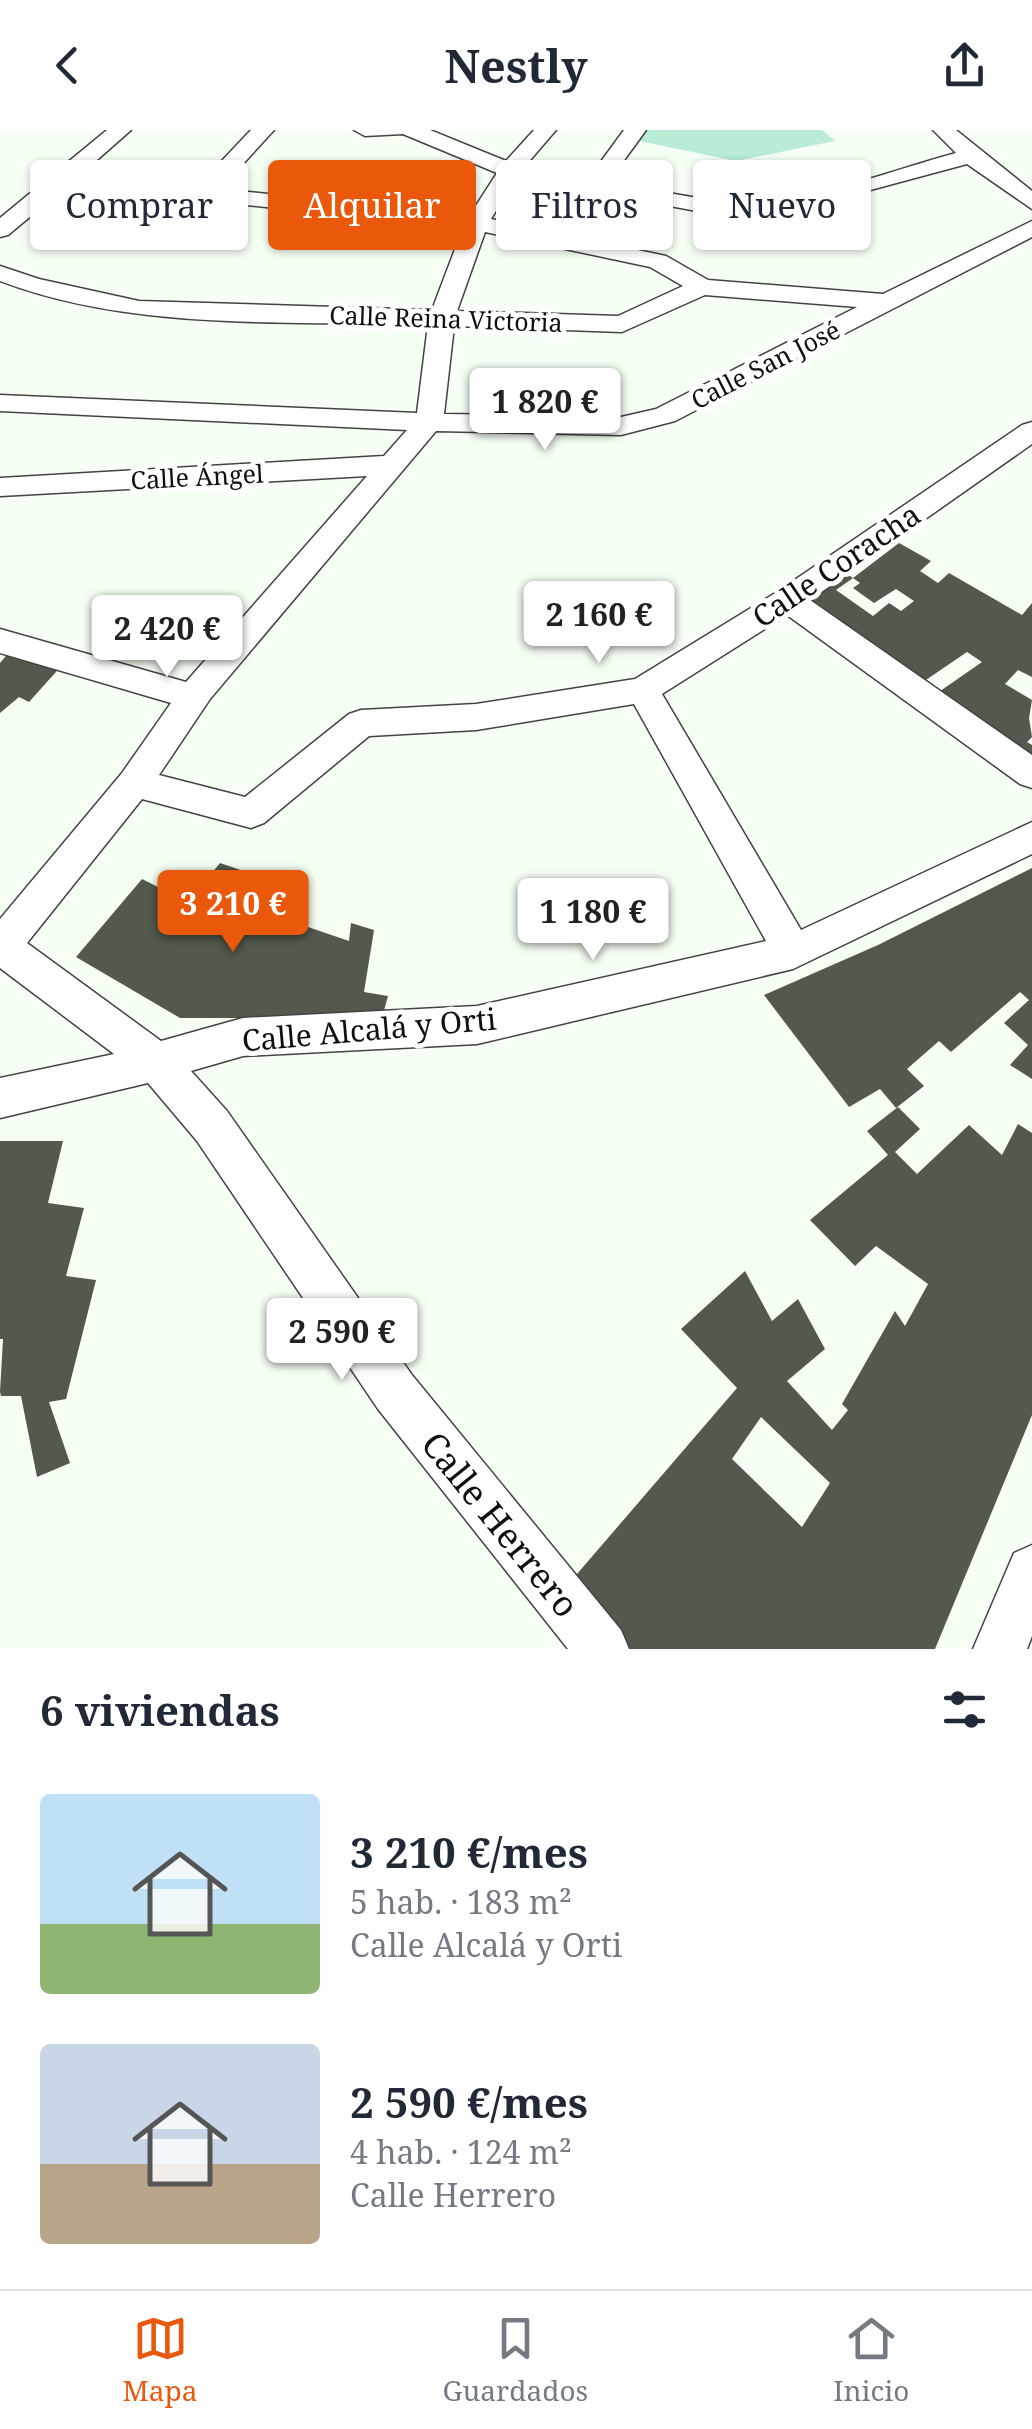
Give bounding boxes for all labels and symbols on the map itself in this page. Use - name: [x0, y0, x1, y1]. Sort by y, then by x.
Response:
- street label: Calle Reina Victoria: [329, 297, 563, 339]
- street label: Calle San José: [685, 312, 845, 416]
- pin: 1 820 €: [453, 368, 637, 453]
- street label: Calle Ángel: [130, 456, 265, 496]
- street label: Calle Coracha: [744, 494, 928, 636]
- pin: 2 160 €: [507, 581, 691, 666]
- pin: 2 420 €: [75, 595, 259, 680]
- pin: 3 210 €: [141, 870, 325, 955]
- pin: 1 180 €: [501, 878, 685, 963]
- street label: Calle Alcalá y Orti: [240, 997, 498, 1061]
- pin: 2 590 €: [250, 1298, 434, 1383]
- street label: Calle Herrero: [412, 1422, 590, 1626]

